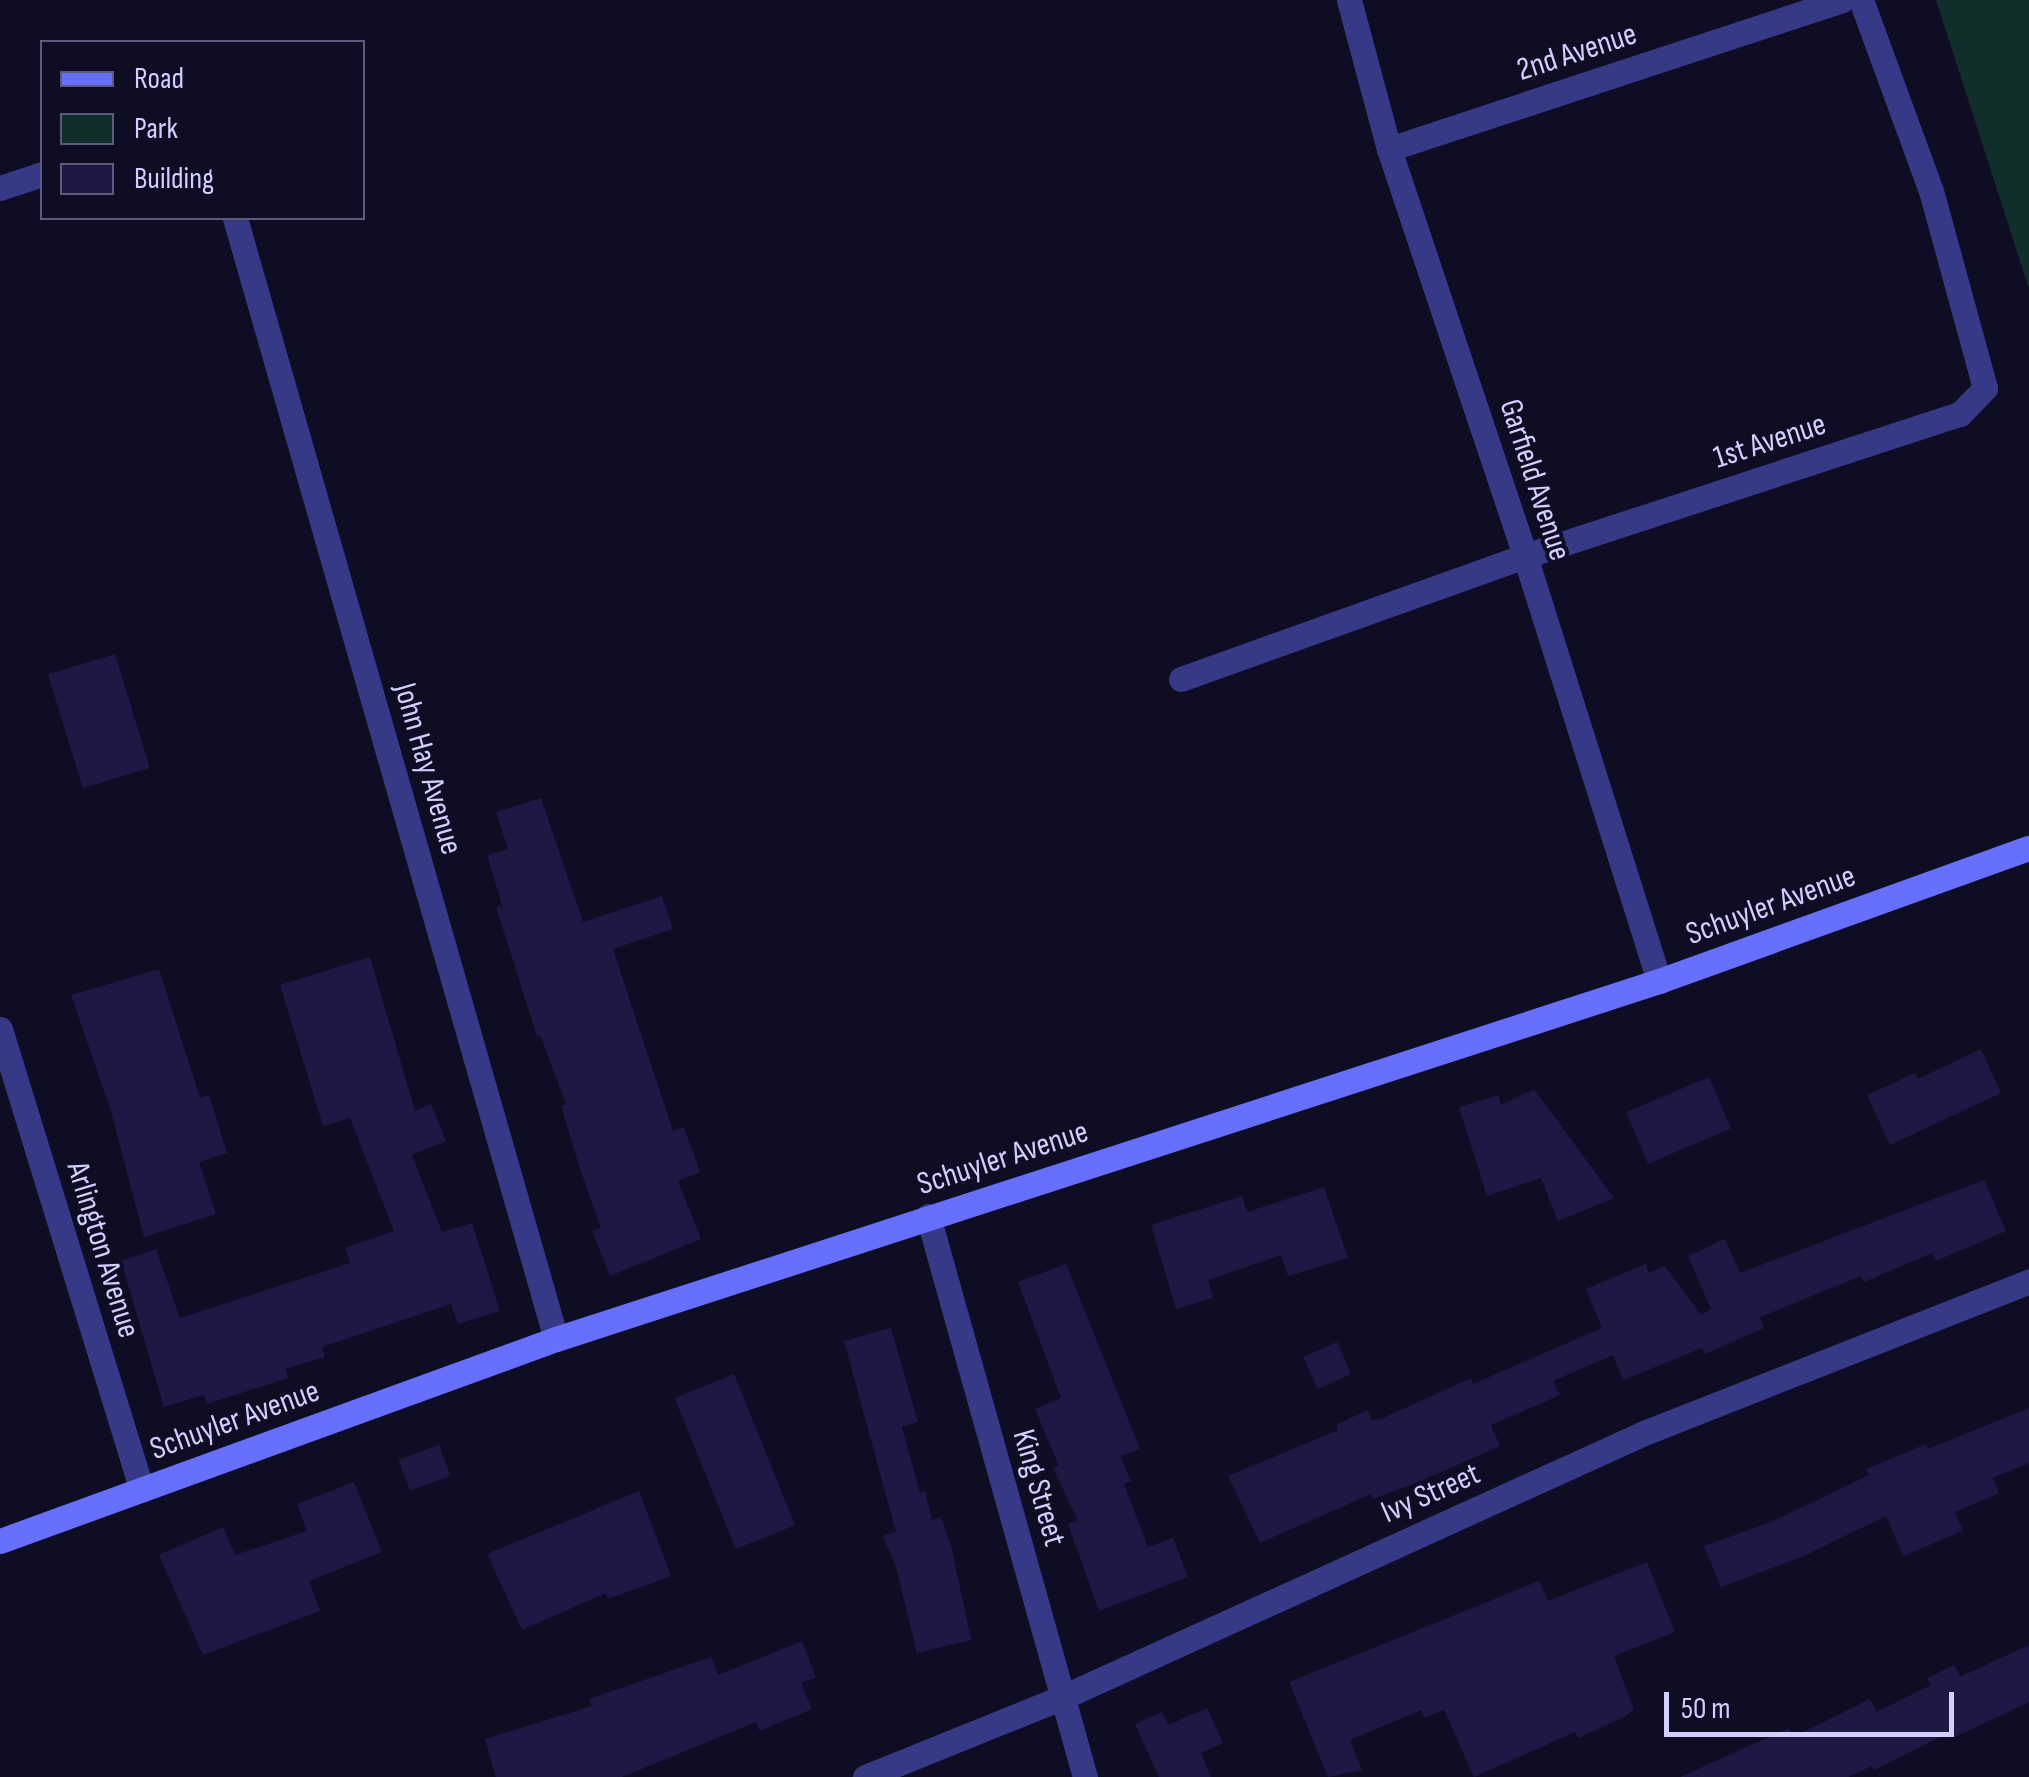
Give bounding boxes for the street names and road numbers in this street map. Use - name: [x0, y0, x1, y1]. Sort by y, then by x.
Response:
- street label: 2nd Avenue: [1512, 16, 1642, 90]
- street label: Garfield Avenue: [1490, 395, 1578, 565]
- street label: 1st Avenue: [1709, 406, 1831, 478]
- street label: John Hay Avenue: [384, 679, 470, 859]
- street label: Schuyler Avenue: [1681, 858, 1861, 954]
- street label: Schuyler Avenue: [913, 1113, 1093, 1205]
- street label: Arlington Avenue: [57, 1157, 147, 1343]
- street label: Schuyler Avenue: [145, 1373, 325, 1469]
- street label: King Street: [1003, 1425, 1073, 1551]
- street label: Ivy Street: [1376, 1455, 1486, 1533]

